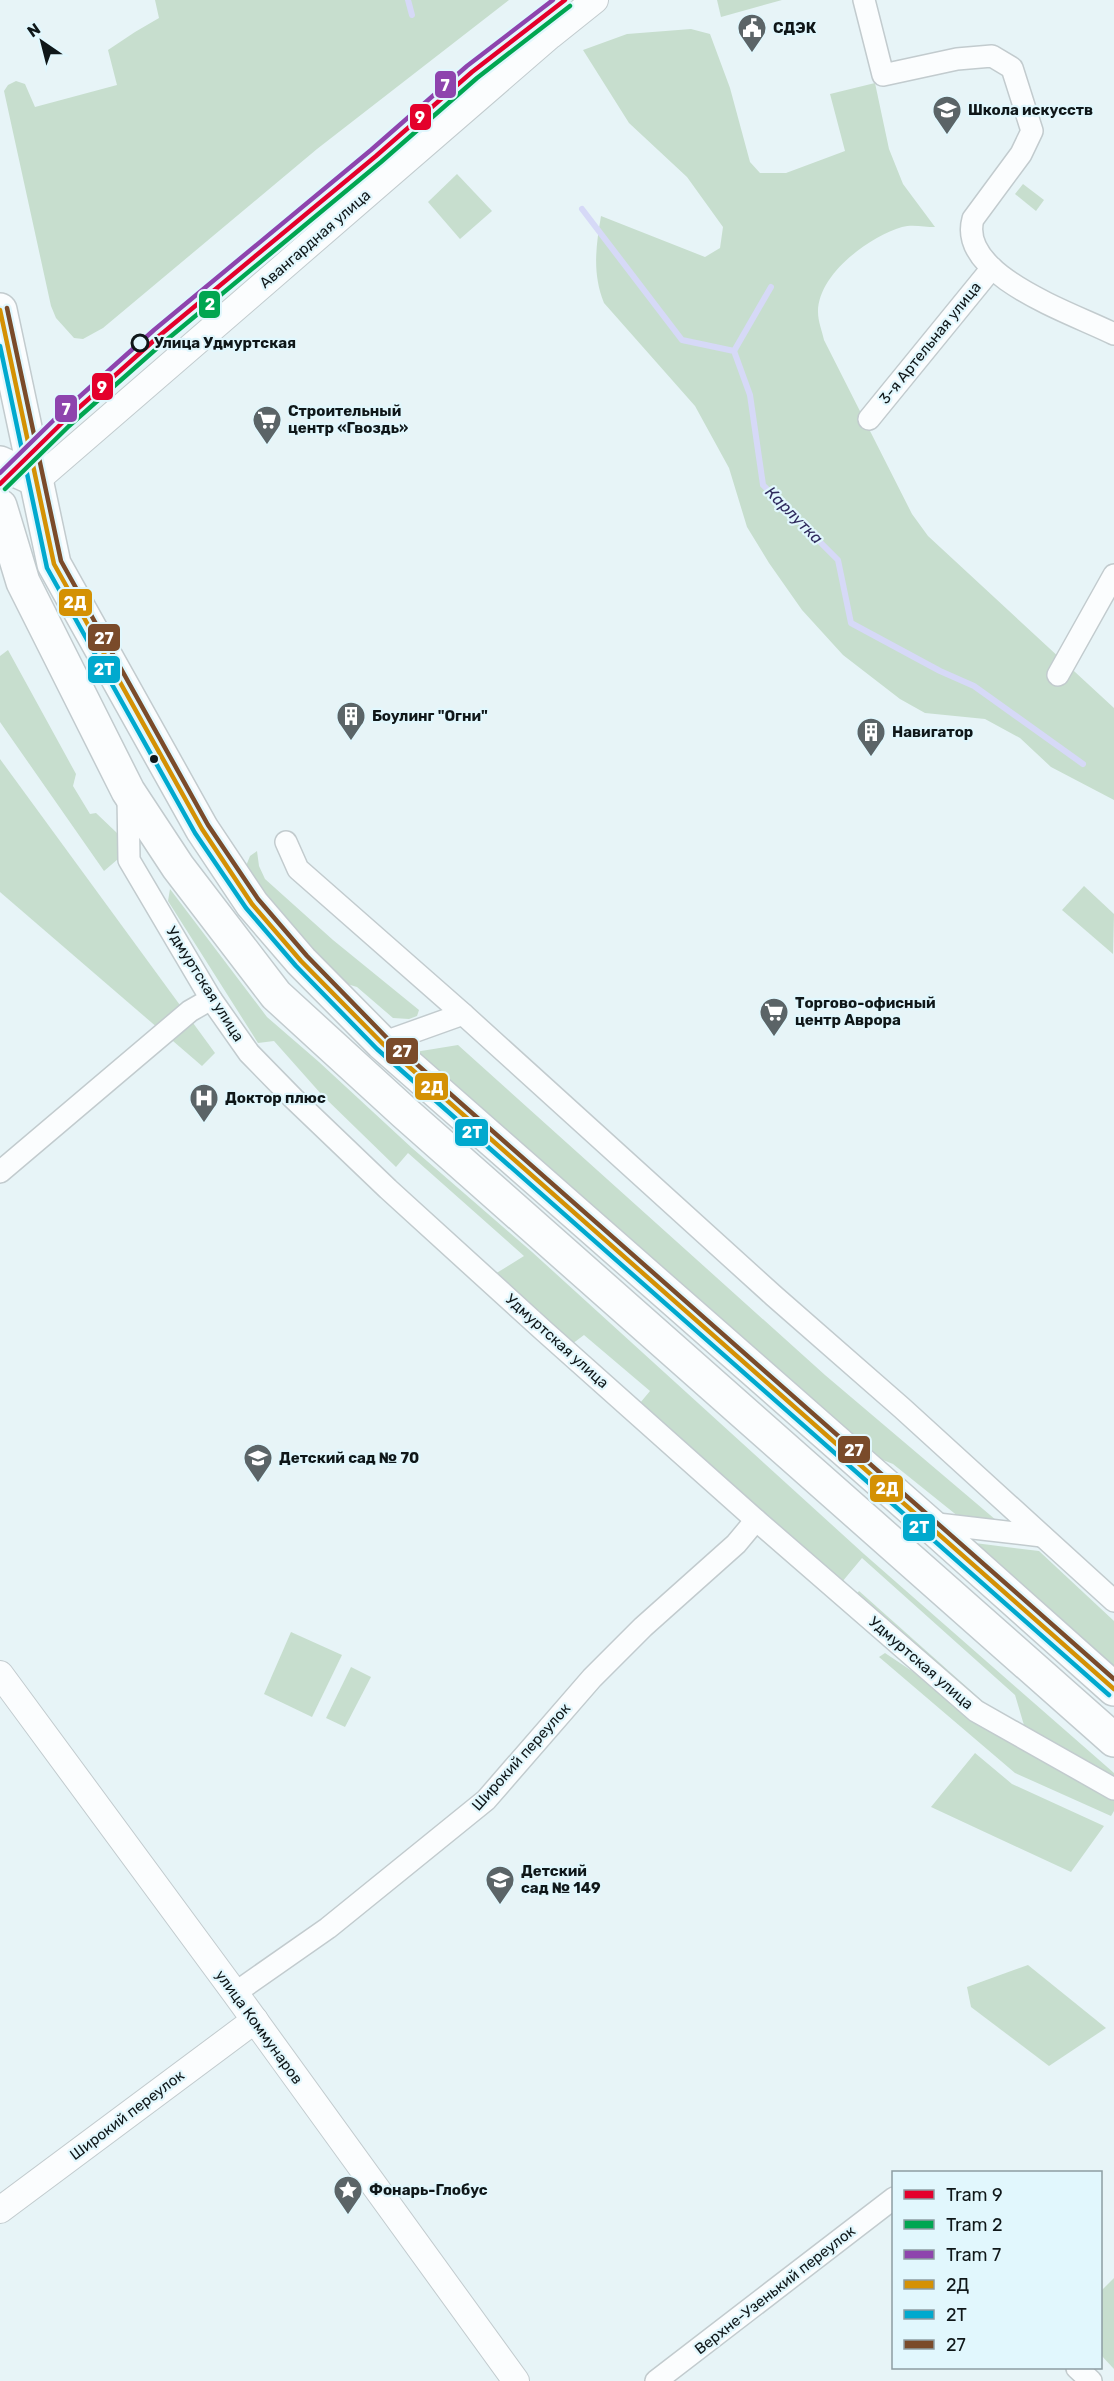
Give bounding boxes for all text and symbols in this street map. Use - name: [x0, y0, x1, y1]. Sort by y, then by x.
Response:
- north arrow: [12, 12, 72, 72]
- public building icon: СДЭК: [736, 12, 768, 54]
- text: N: [24, 19, 44, 41]
- place label: СДЭК: [773, 19, 817, 37]
- line badge: 7: [434, 70, 457, 99]
- text: 7: [440, 76, 450, 95]
- school or university icon: Школа искусств: [931, 94, 963, 136]
- place label: Школа искусств: [968, 101, 1093, 119]
- line badge: 9: [409, 103, 432, 131]
- text: 9: [415, 108, 425, 127]
- street label: Авангардная улица: [256, 186, 374, 292]
- street label: 3-я Артельная улица: [875, 278, 985, 408]
- line badge: 2: [198, 290, 221, 319]
- text: 2: [205, 295, 215, 314]
- marker: Улица Удмуртская: [131, 334, 149, 352]
- place label: Улица Удмуртская: [154, 334, 296, 352]
- line badge: 9: [91, 372, 114, 401]
- text: 9: [97, 378, 107, 397]
- line badge: 7: [54, 394, 78, 423]
- text: 7: [61, 400, 71, 419]
- place label: Строительный центр «Гвоздь»: [288, 402, 408, 437]
- supermarket icon: Строительный центр «Гвоздь»: [251, 404, 283, 446]
- water label: Карлутка: [761, 482, 827, 548]
- line badge: 2Д: [58, 588, 93, 617]
- text: 2Д: [64, 593, 86, 612]
- line badge: 27: [87, 623, 121, 652]
- text: 27: [94, 629, 114, 648]
- line badge: 2Т: [87, 655, 121, 684]
- text: 2Т: [94, 660, 114, 679]
- building icon: Боулинг "Огни": [335, 700, 367, 742]
- place label: Боулинг "Огни": [372, 707, 488, 725]
- building icon: Навигатор: [855, 716, 887, 758]
- place label: Навигатор: [892, 723, 973, 741]
- unlabelled marker: [148, 753, 160, 765]
- street label: Удмуртская улица: [162, 923, 248, 1045]
- place label: Торгово-офисный центр Аврора: [795, 994, 936, 1029]
- supermarket icon: Торгово-офисный центр Аврора: [758, 996, 790, 1038]
- line badge: 27: [385, 1037, 419, 1065]
- text: 27: [392, 1042, 412, 1061]
- line badge: 2Д: [414, 1072, 449, 1101]
- text: 2Д: [421, 1078, 443, 1097]
- hospital icon: Доктор плюс: [188, 1082, 220, 1124]
- place label: Доктор плюс: [225, 1089, 326, 1107]
- line badge: 2Т: [454, 1118, 489, 1147]
- text: 2Т: [462, 1123, 482, 1142]
- street label: Удмуртская улица: [502, 1290, 612, 1392]
- line badge: 27: [837, 1435, 871, 1464]
- text: 27: [844, 1441, 864, 1460]
- school or university icon: Детский сад № 70: [242, 1442, 274, 1484]
- place label: Детский сад № 70: [279, 1449, 419, 1467]
- line badge: 2Д: [869, 1474, 904, 1503]
- text: 2Д: [876, 1479, 898, 1498]
- line badge: 2Т: [902, 1513, 936, 1542]
- text: 2Т: [909, 1518, 929, 1537]
- street label: Удмуртская улица: [865, 1613, 977, 1713]
- street label: Широкий переулок: [468, 1700, 574, 1814]
- place label: Детский сад № 149: [521, 1862, 601, 1897]
- school or university icon: Детский сад № 149: [484, 1864, 516, 1906]
- street label: улица Коммунаров: [212, 1966, 306, 2088]
- street label: Широкий переулок: [66, 2066, 188, 2164]
- legend: [892, 2171, 1102, 2369]
- place icon: Фонарь-Глобус: [332, 2174, 364, 2216]
- place label: Фонарь-Глобус: [369, 2181, 488, 2199]
- text: Tram 9: [946, 2184, 1003, 2206]
- text: Tram 2: [946, 2214, 1003, 2236]
- street label: Верхне-Узенький переулок: [691, 2222, 859, 2358]
- text: Tram 7: [946, 2244, 1001, 2266]
- text: 2Д: [946, 2274, 970, 2296]
- text: 2Т: [946, 2304, 967, 2326]
- text: 27: [946, 2334, 966, 2356]

